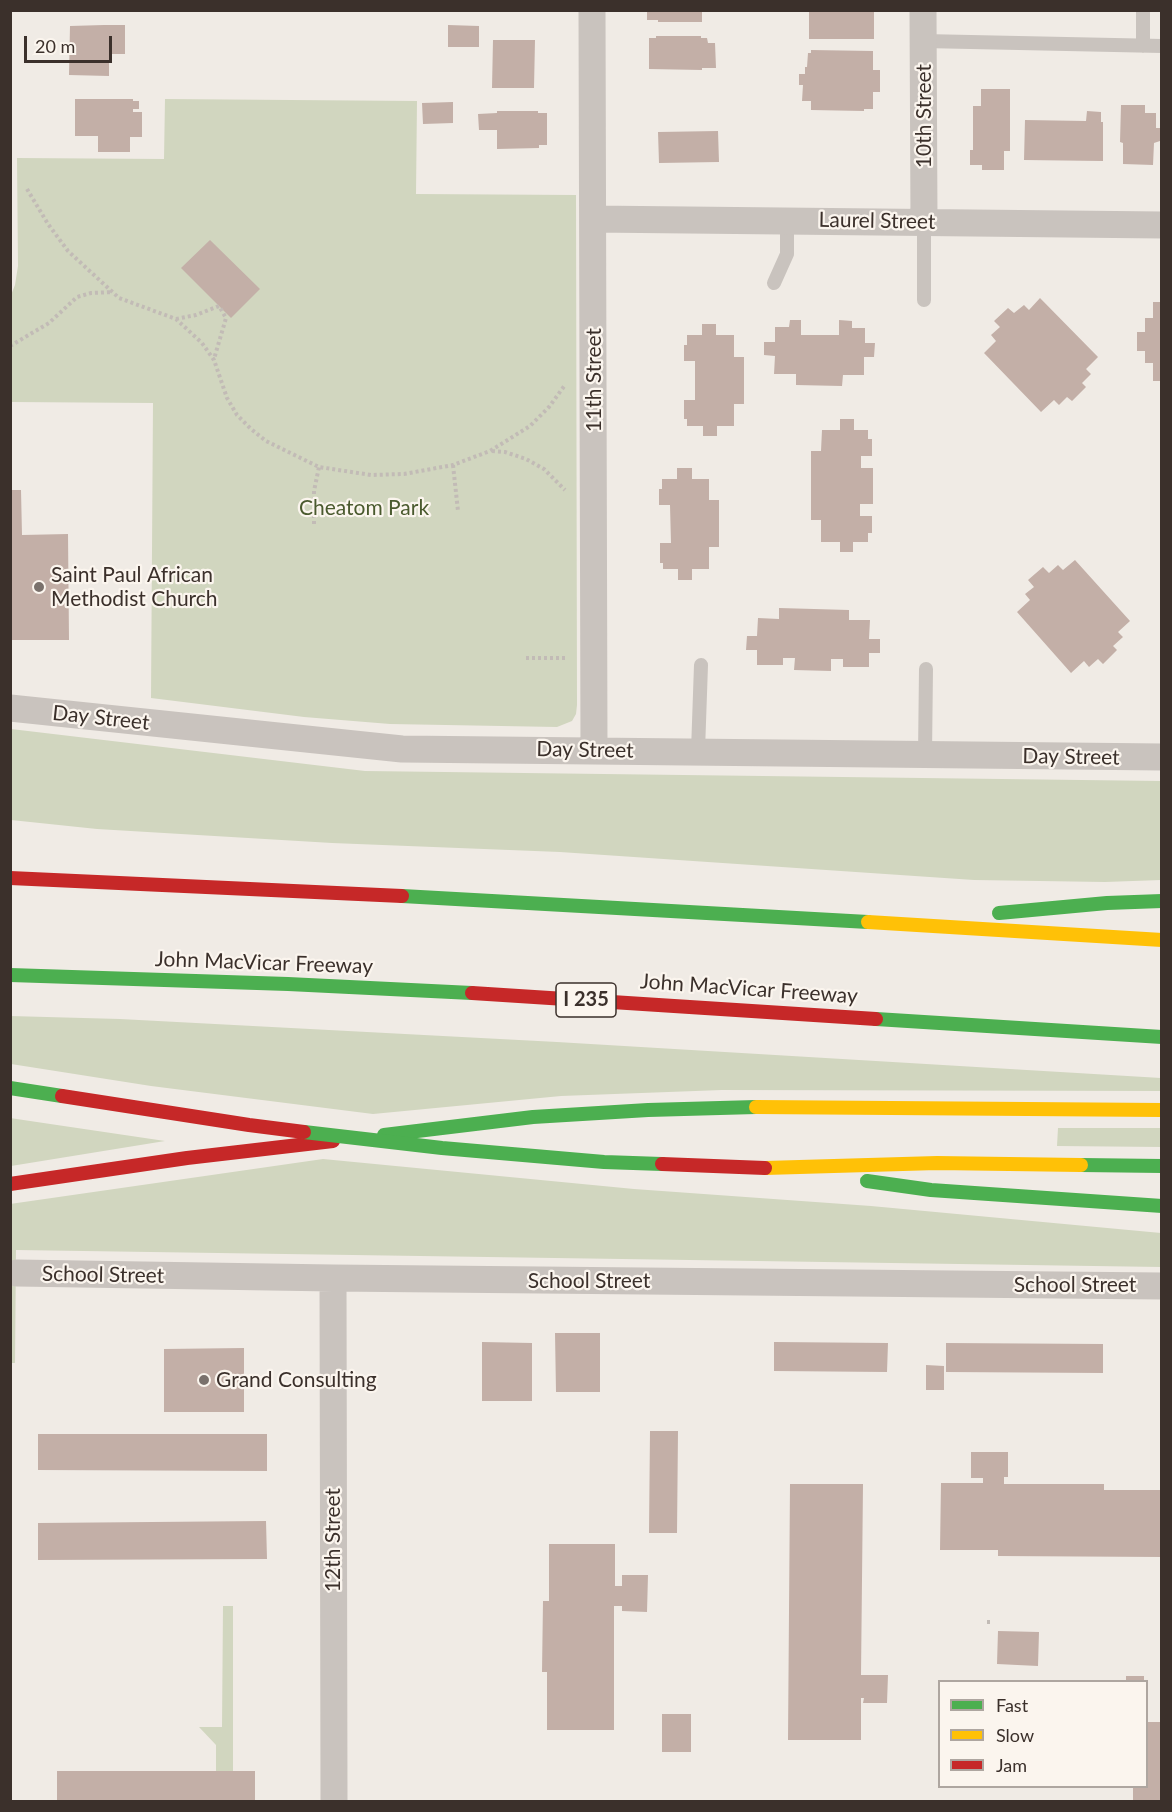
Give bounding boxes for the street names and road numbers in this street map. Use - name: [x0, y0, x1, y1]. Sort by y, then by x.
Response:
- street label: 10th Street: [911, 64, 937, 168]
- street label: Laurel Street: [818, 207, 936, 235]
- street label: 11th Street: [581, 328, 607, 432]
- street label: Day Street: [51, 700, 151, 736]
- street label: Day Street: [536, 737, 634, 763]
- street label: Day Street: [1022, 744, 1120, 770]
- street label: John MacVicar Freeway: [155, 947, 373, 979]
- street label: John MacVicar Freeway: [639, 969, 859, 1009]
- road number: I 235: [556, 983, 616, 1017]
- street label: School Street: [42, 1261, 164, 1289]
- street label: School Street: [528, 1268, 650, 1294]
- street label: School Street: [1014, 1272, 1136, 1298]
- street label: 12th Street: [320, 1488, 346, 1592]

